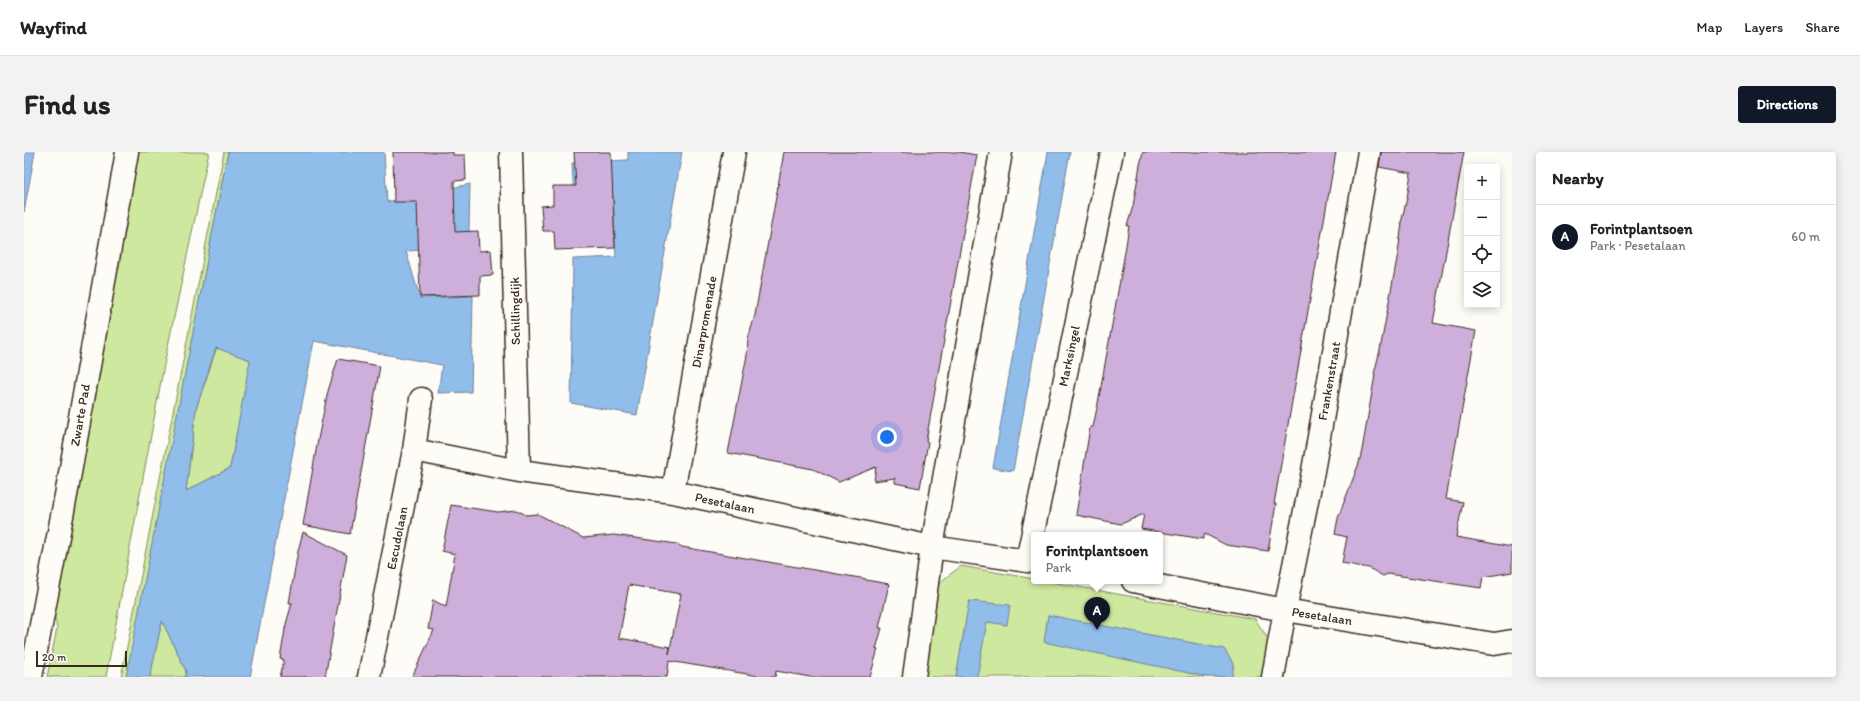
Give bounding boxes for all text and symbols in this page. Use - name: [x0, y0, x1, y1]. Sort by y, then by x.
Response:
- text: Wayfind: [20, 16, 87, 39]
- text: Map: [1697, 19, 1722, 36]
- text: Layers: [1744, 19, 1783, 36]
- text: Share: [1805, 19, 1840, 36]
- button: Directions: [1738, 86, 1836, 123]
- text: Find us: [24, 87, 111, 121]
- map controls: [1464, 164, 1500, 308]
- button: +: [1464, 164, 1500, 200]
- text: Nearby: [1552, 168, 1604, 188]
- button: −: [1464, 200, 1500, 236]
- text: Forintplantsoen: [1590, 220, 1692, 238]
- text: A: [1561, 229, 1569, 244]
- text: 60 m: [1791, 229, 1820, 244]
- button: locate: [1464, 236, 1500, 272]
- text: Park · Pesetalaan: [1590, 238, 1686, 253]
- button: layers: [1464, 272, 1500, 308]
- street label: Dinarpromenade: [689, 275, 719, 369]
- street label: Schillingdijk: [507, 277, 523, 345]
- street label: Marksingel: [1055, 324, 1083, 388]
- street label: Frankenstraat: [1315, 340, 1343, 422]
- street label: Zwarte Pad: [67, 383, 93, 447]
- your location: [877, 427, 897, 447]
- street label: Pesetalaan: [694, 489, 757, 517]
- street label: Escudolaan: [384, 505, 410, 571]
- popup: [1031, 532, 1163, 584]
- text: Forintplantsoen: [1046, 542, 1148, 560]
- text: Park: [1046, 560, 1071, 575]
- pin: A: [1084, 597, 1110, 630]
- street label: Pesetalaan: [1291, 604, 1354, 628]
- scale bar: [36, 649, 127, 668]
- text: 20 m: [42, 651, 66, 664]

